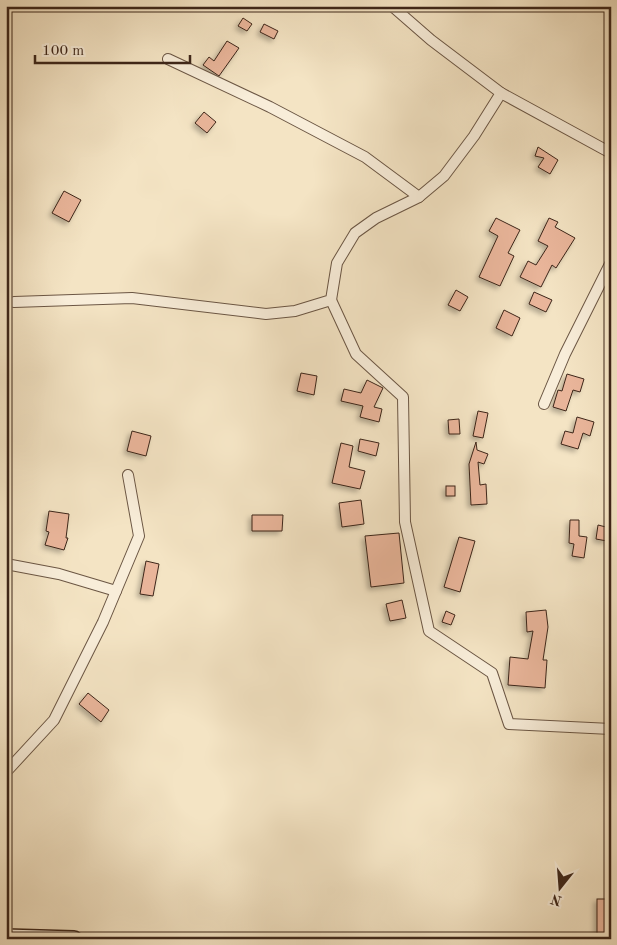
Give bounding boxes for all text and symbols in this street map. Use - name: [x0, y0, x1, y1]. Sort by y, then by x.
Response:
- scale bar: [35, 32, 190, 64]
- text: 100 m: [42, 44, 84, 59]
- north arrow: [534, 862, 584, 912]
- text: N: [549, 891, 564, 908]

